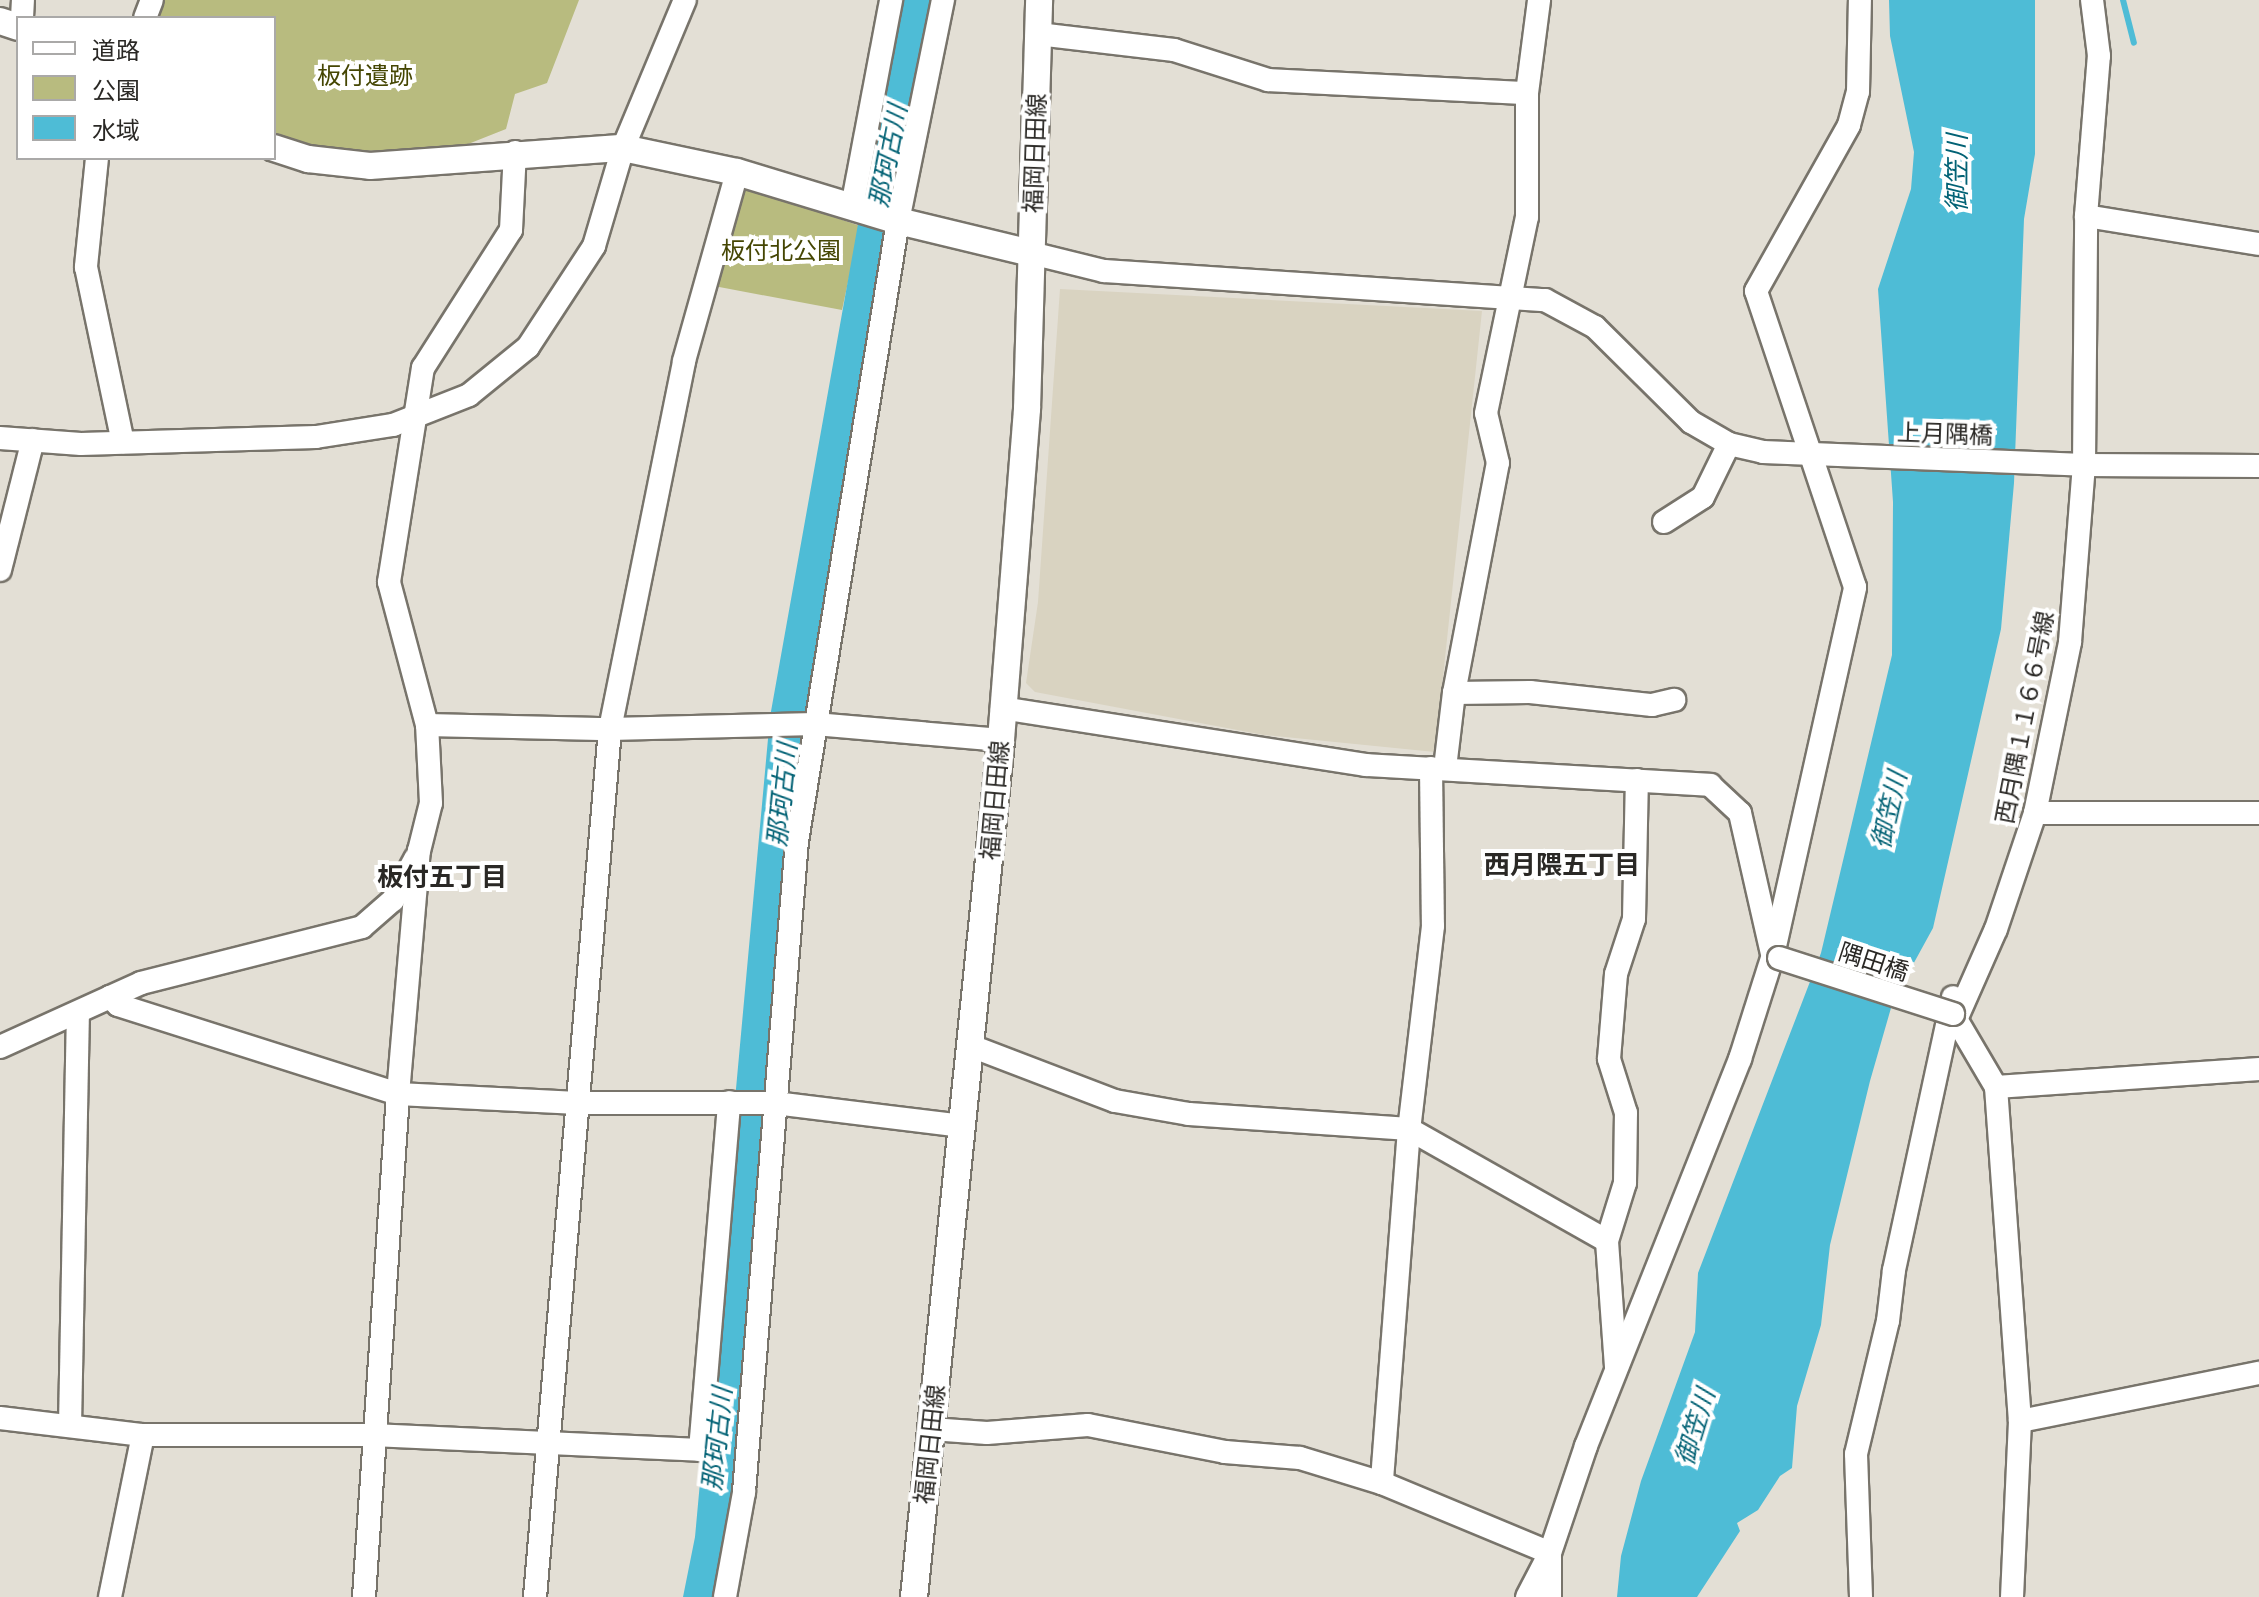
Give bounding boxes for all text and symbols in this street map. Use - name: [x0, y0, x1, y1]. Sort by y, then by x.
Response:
- legend: [16, 16, 276, 160]
- text: 道路: [92, 33, 140, 66]
- park label: 板付遺跡: [317, 61, 413, 89]
- text: 公園: [92, 73, 140, 106]
- street label: 福岡日田線: [1018, 93, 1050, 213]
- water label: 那珂古川: [863, 102, 913, 210]
- text: 水域: [92, 113, 140, 146]
- water label: 御笠川: [1941, 134, 1973, 212]
- park label: 板付北公園: [721, 236, 841, 264]
- street label: 上月隅橋: [1897, 417, 1993, 449]
- street label: 西月隅１１６６号線: [1989, 608, 2059, 826]
- street label: 福岡日田線: [974, 739, 1014, 861]
- water label: 那珂古川: [761, 742, 803, 848]
- water label: 御笠川: [1865, 768, 1913, 852]
- district label: 西月隈五丁目: [1484, 849, 1640, 881]
- district label: 板付五丁目: [377, 861, 507, 893]
- street label: 隅田橋: [1835, 936, 1913, 986]
- street label: 福岡日田線: [908, 1383, 950, 1505]
- water label: 御笠川: [1669, 1385, 1721, 1469]
- water label: 那珂古川: [696, 1386, 738, 1492]

